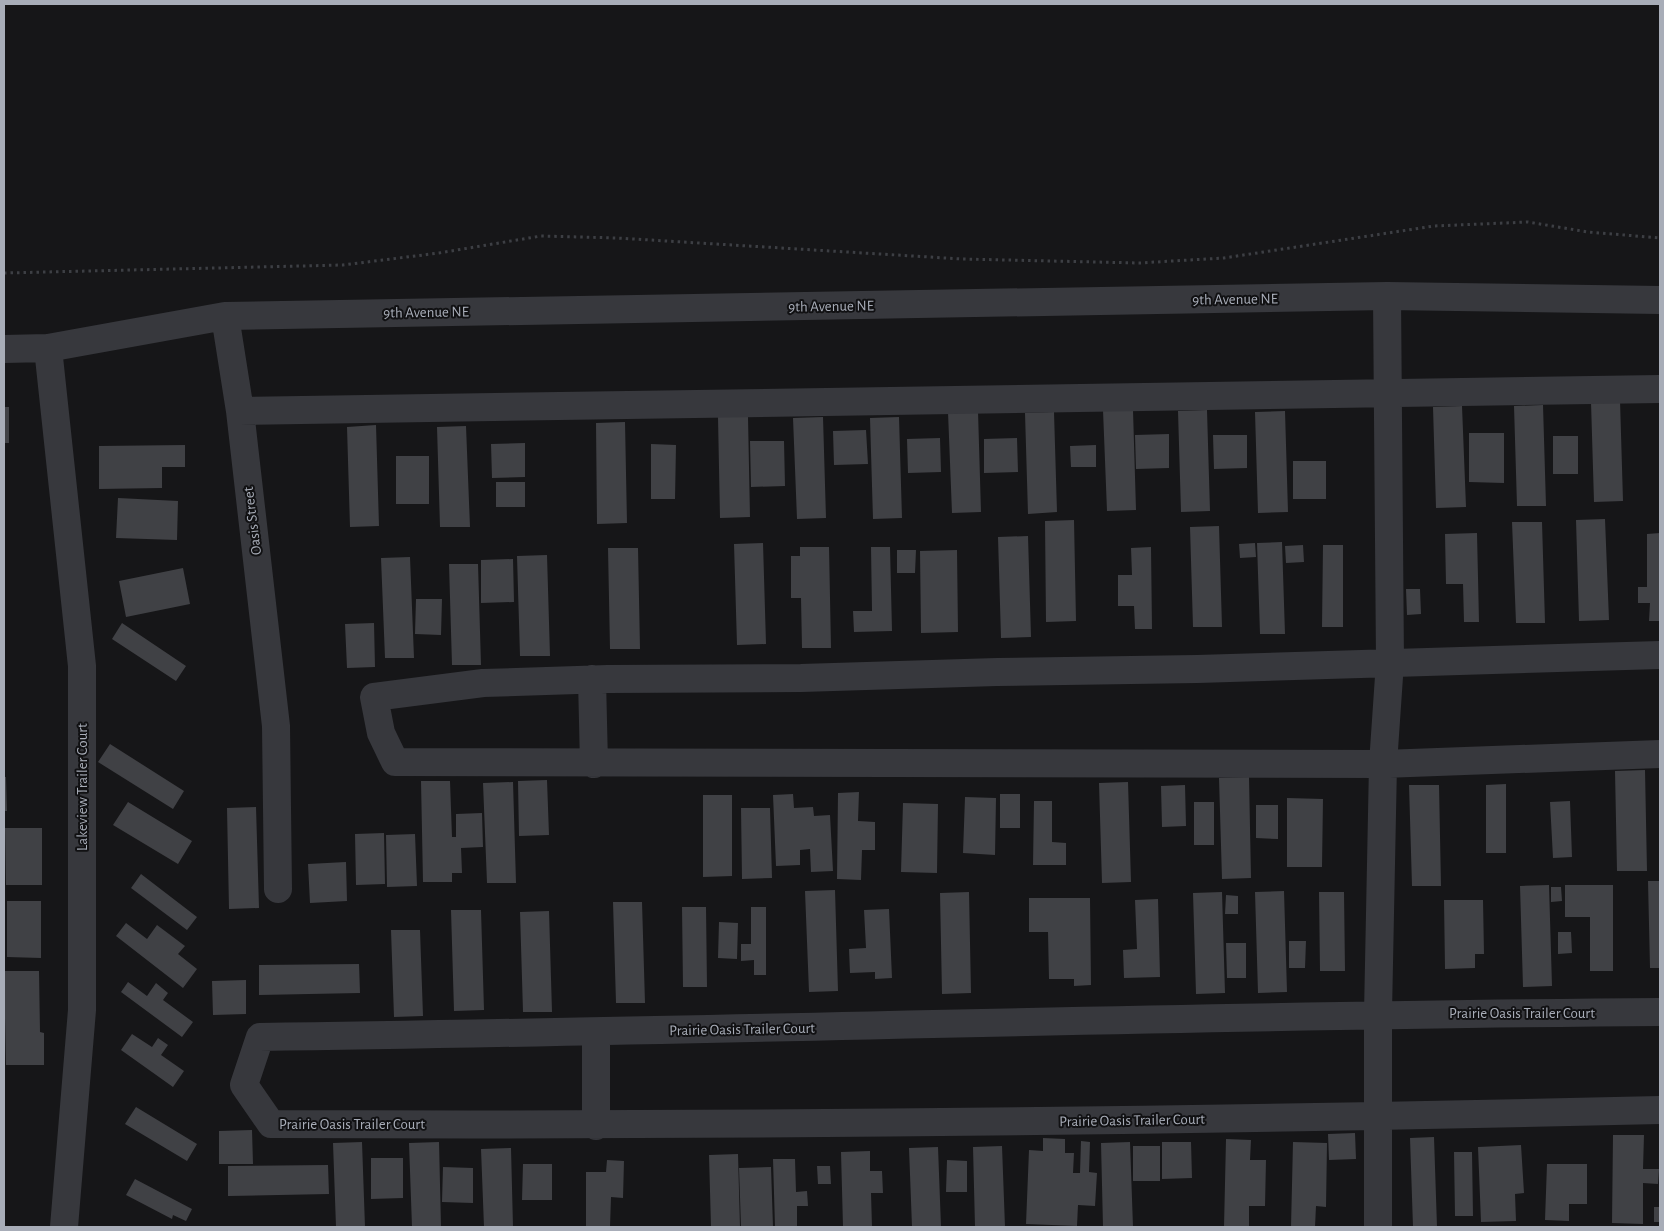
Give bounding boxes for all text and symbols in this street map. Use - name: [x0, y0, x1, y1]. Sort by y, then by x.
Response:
- street label: 9th Avenue NE: [1192, 291, 1278, 308]
- street label: 9th Avenue NE: [788, 298, 874, 315]
- street label: 9th Avenue NE: [383, 304, 469, 321]
- street label: Oasis Street: [241, 486, 264, 556]
- street label: Lakeview Trailer Court: [75, 723, 90, 851]
- street label: Prairie Oasis Trailer Court: [1449, 1006, 1595, 1021]
- street label: Prairie Oasis Trailer Court: [669, 1021, 815, 1038]
- street label: Prairie Oasis Trailer Court: [1059, 1112, 1205, 1129]
- street label: Prairie Oasis Trailer Court: [279, 1117, 425, 1132]

